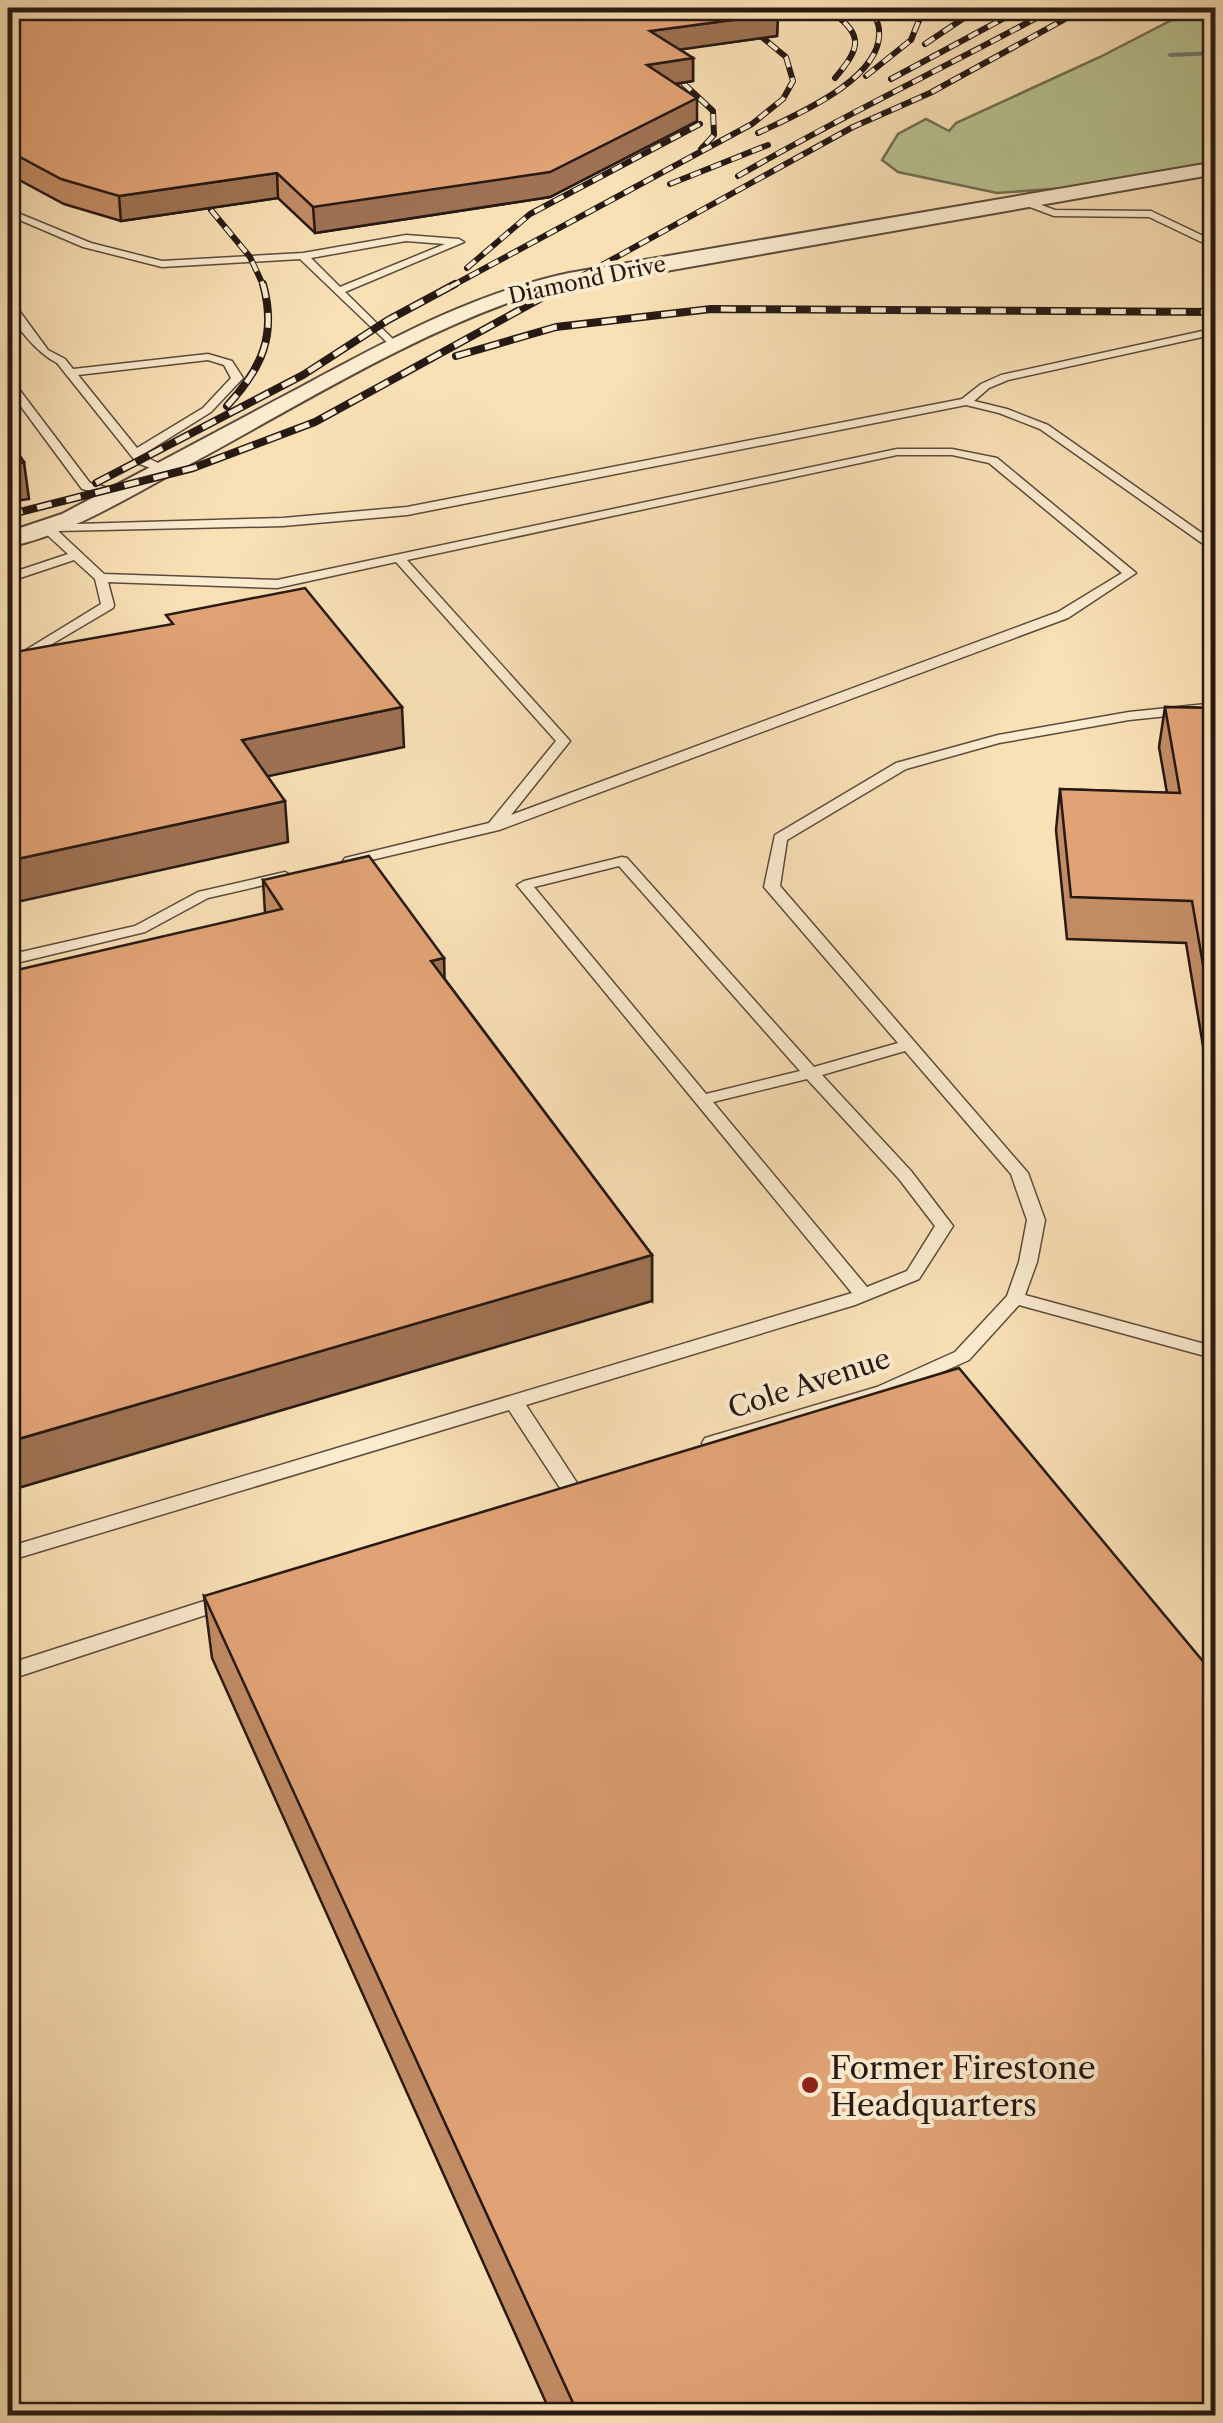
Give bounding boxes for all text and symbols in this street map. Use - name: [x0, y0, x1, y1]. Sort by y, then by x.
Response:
- street label: Diamond Drive: [506, 250, 668, 310]
- street label: Cole Avenue: [724, 1341, 894, 1425]
- place label: Former Firestone Headquarters: [830, 2048, 1096, 2124]
- marker: Former Firestone Headquarters: [799, 2074, 821, 2096]

